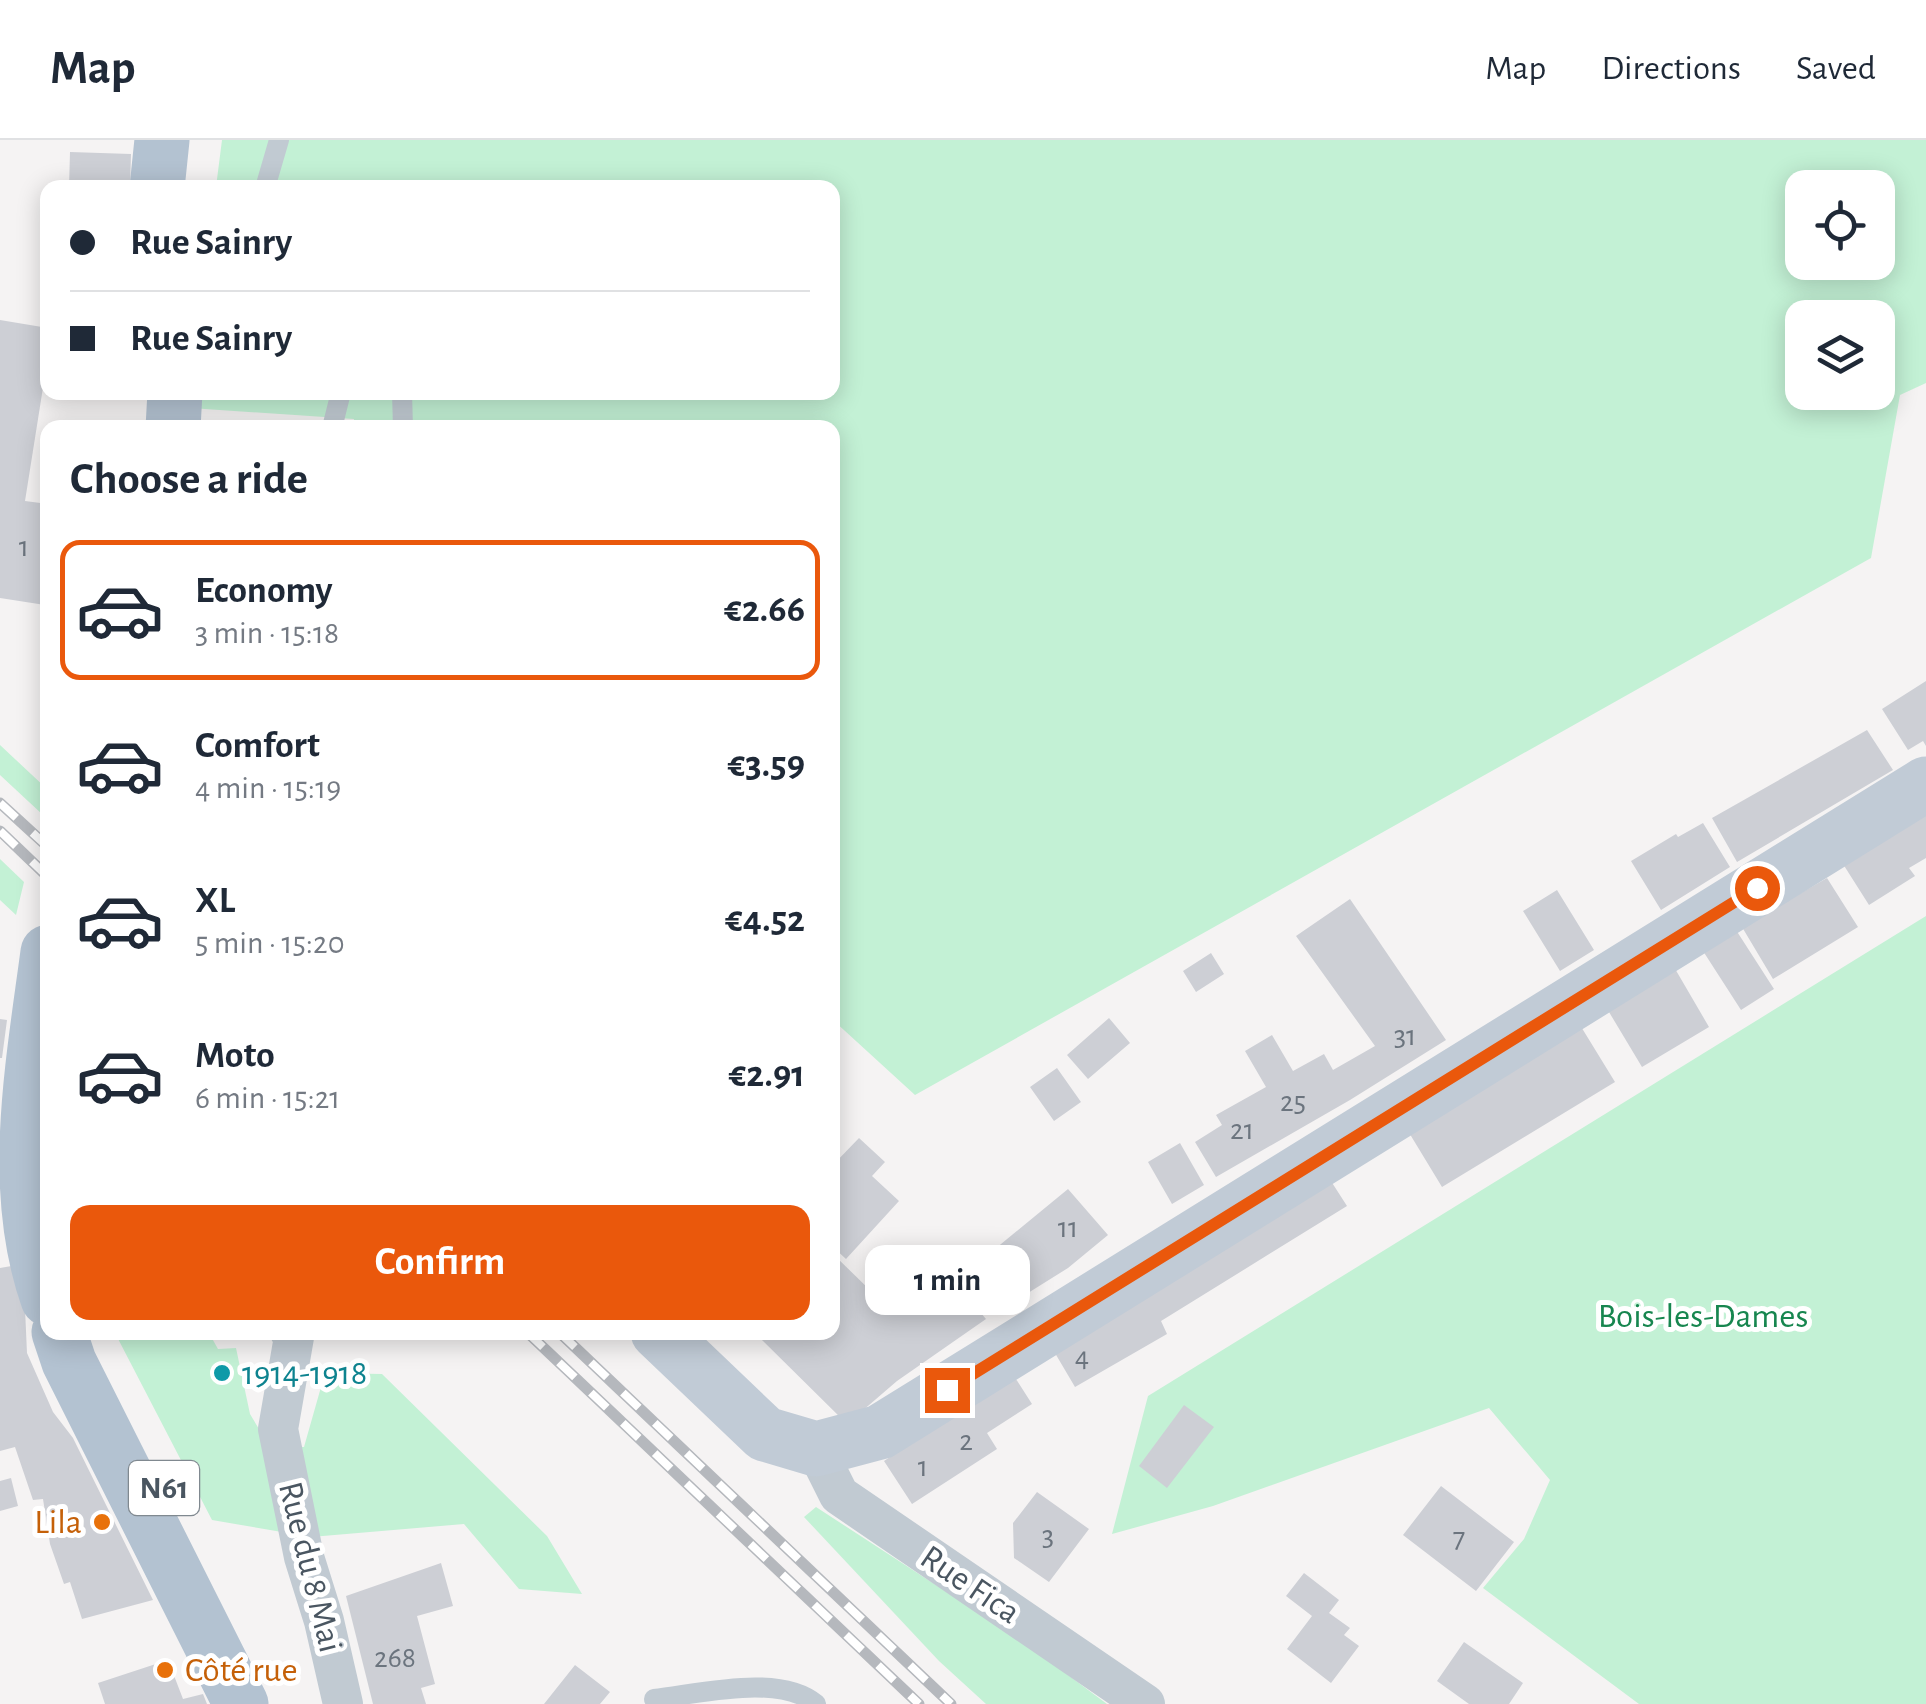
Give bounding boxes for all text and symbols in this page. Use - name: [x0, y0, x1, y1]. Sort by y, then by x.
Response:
- text: Map: [50, 45, 136, 93]
- text: Map: [1485, 51, 1546, 86]
- text: Directions: [1601, 51, 1741, 86]
- text: Saved: [1796, 51, 1876, 86]
- map controls: [1785, 170, 1895, 410]
- button: locate: [1785, 170, 1895, 280]
- text: Rue Sainry: [130, 224, 292, 262]
- button: layers: [1785, 300, 1895, 410]
- text: Rue Sainry: [130, 320, 292, 358]
- text: Choose a ride: [70, 457, 308, 502]
- house number: 1: [19, 532, 29, 562]
- icon: car: [75, 565, 165, 655]
- text: Economy: [195, 572, 333, 610]
- text: €2.66: [724, 591, 805, 629]
- text: 3 min · 15:18: [195, 617, 339, 649]
- icon: car: [75, 720, 165, 810]
- text: Comfort: [195, 727, 320, 765]
- text: €3.59: [727, 746, 805, 784]
- text: 4 min · 15:19: [195, 772, 341, 804]
- route start: [1735, 866, 1780, 911]
- icon: car: [75, 875, 165, 965]
- text: XL: [195, 882, 235, 920]
- text: €4.52: [725, 901, 805, 939]
- text: 5 min · 15:20: [195, 927, 345, 959]
- house number: 31: [1394, 1021, 1416, 1051]
- icon: car: [75, 1030, 165, 1120]
- text: Moto: [195, 1037, 275, 1075]
- text: €2.91: [729, 1056, 805, 1094]
- text: 6 min · 15:21: [195, 1082, 340, 1114]
- house number: 25: [1280, 1087, 1306, 1117]
- house number: 21: [1230, 1115, 1254, 1145]
- button: Confirm: [70, 1205, 810, 1320]
- house number: 11: [1058, 1213, 1078, 1243]
- callout: 1 min: [864, 1245, 1030, 1315]
- text: 1 min: [914, 1264, 981, 1296]
- park label: Bois-les-Dames: [1598, 1299, 1808, 1334]
- house number: 4: [1075, 1342, 1089, 1372]
- place label: 1914-1918: [242, 1356, 367, 1391]
- marker: 1914-1918: [211, 1362, 233, 1384]
- route end: [925, 1368, 970, 1413]
- house number: 2: [959, 1426, 973, 1456]
- house number: 1: [918, 1452, 928, 1482]
- road number: N61: [129, 1461, 199, 1515]
- street label: Rue du 8 Mai: [272, 1478, 348, 1656]
- place label: Lila: [34, 1505, 82, 1540]
- marker: Lila: [91, 1511, 113, 1533]
- house number: 3: [1042, 1521, 1054, 1551]
- house number: 7: [1453, 1523, 1465, 1553]
- street label: Rue Fica: [914, 1539, 1026, 1631]
- house number: 268: [374, 1643, 416, 1673]
- place label: Côté rue: [185, 1653, 298, 1688]
- marker: Côté rue: [154, 1659, 176, 1681]

